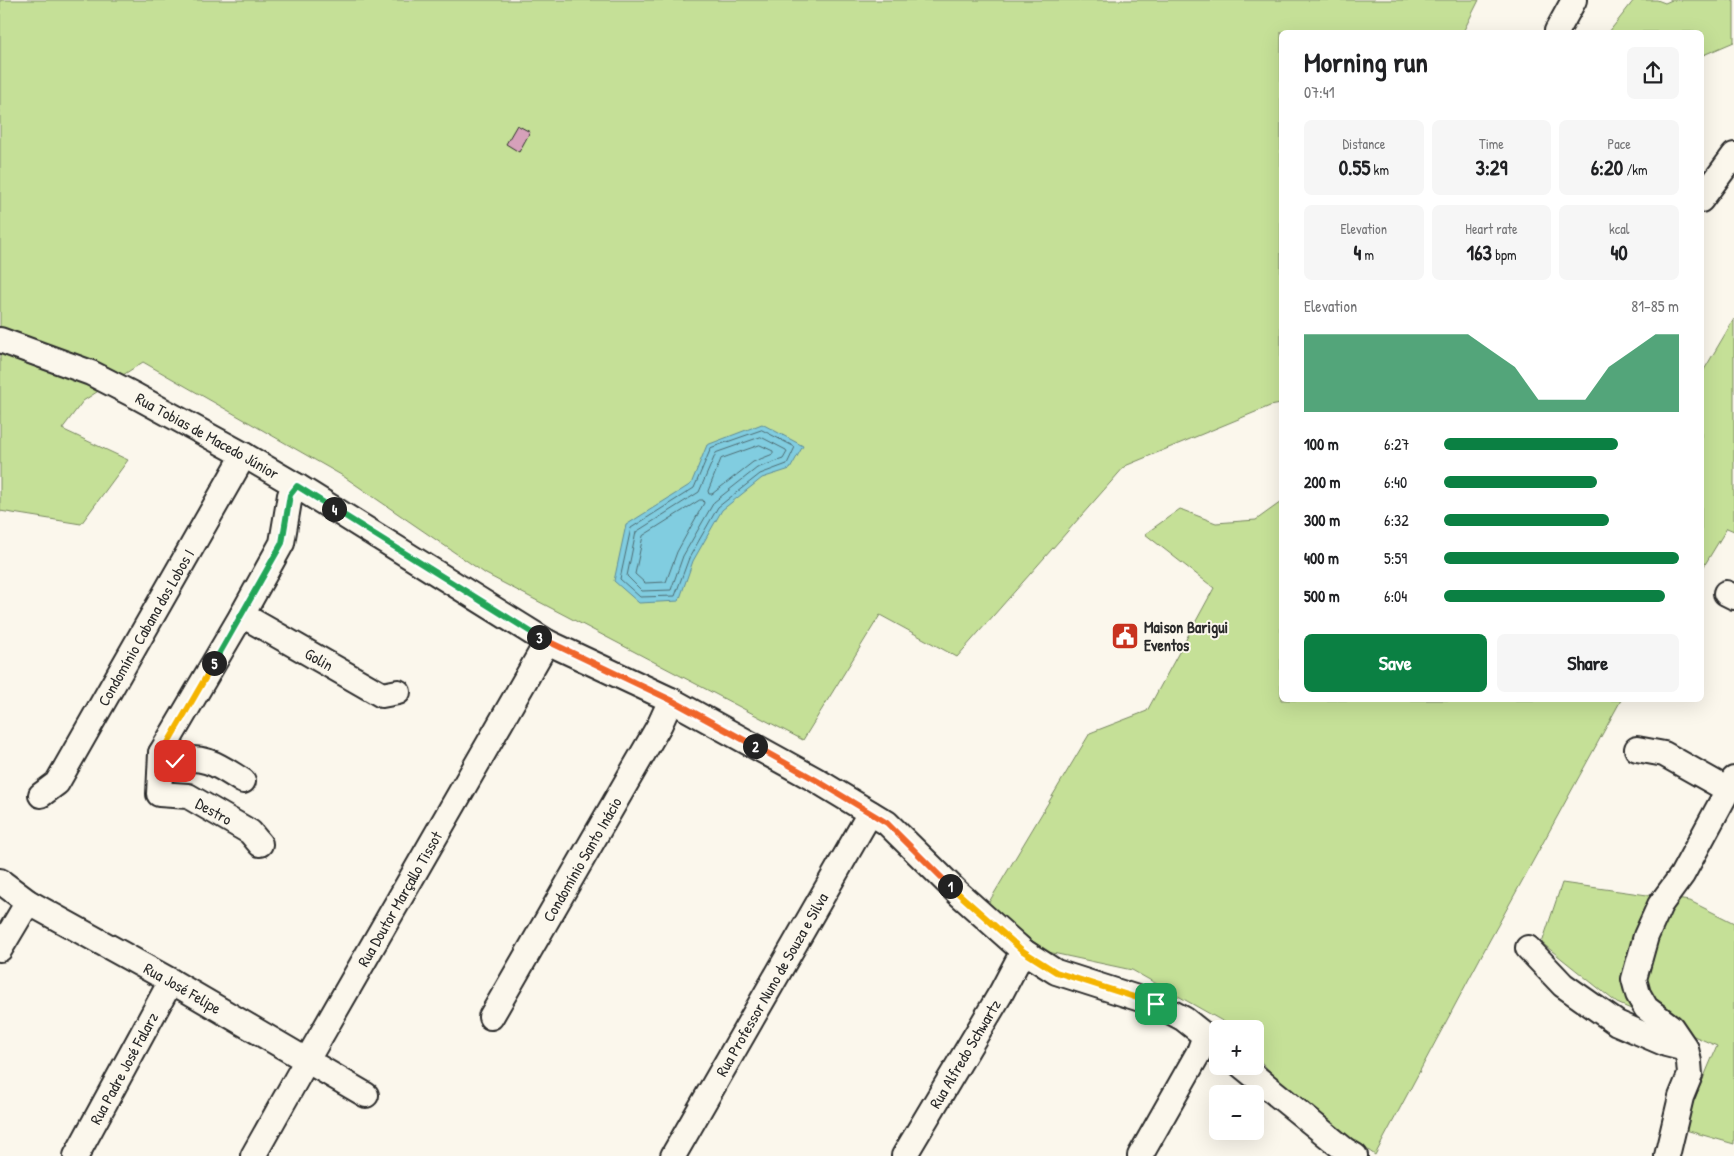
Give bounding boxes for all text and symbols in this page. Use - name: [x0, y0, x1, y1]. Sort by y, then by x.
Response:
- text: Morning run: [1304, 43, 1428, 81]
- button: share: [1627, 47, 1679, 99]
- text: 07:41: [1304, 81, 1335, 103]
- text: Distance: [1342, 134, 1385, 153]
- text: Time: [1479, 134, 1504, 153]
- text: Pace: [1608, 134, 1631, 153]
- text: 0.55: [1339, 153, 1370, 182]
- text: 3:29: [1476, 153, 1507, 182]
- text: 6:20: [1591, 153, 1623, 182]
- text: km: [1370, 160, 1389, 179]
- text: /km: [1623, 160, 1648, 179]
- text: Elevation: [1341, 219, 1387, 238]
- text: Heart rate: [1465, 219, 1518, 238]
- text: kcal: [1609, 219, 1629, 238]
- text: 4: [1354, 238, 1361, 267]
- text: 163: [1467, 238, 1492, 267]
- text: 40: [1611, 238, 1628, 267]
- text: m: [1361, 245, 1374, 264]
- text: bpm: [1492, 245, 1516, 264]
- text: Elevation: [1304, 295, 1357, 317]
- text: 81–85 m: [1631, 295, 1679, 317]
- street label: Rua Tobias de Macedo Júnior: [132, 387, 283, 484]
- text: 100 m: [1304, 433, 1339, 455]
- text: 6:27: [1384, 433, 1410, 455]
- text: 200 m: [1304, 471, 1340, 493]
- text: 6:40: [1384, 471, 1407, 493]
- pin: 4: [322, 496, 346, 522]
- text: 4: [332, 500, 337, 519]
- text: 300 m: [1304, 509, 1340, 531]
- text: 6:32: [1384, 509, 1409, 531]
- street label: Condomínio Cabana dos Lobos I: [92, 545, 199, 710]
- text: 400 m: [1304, 547, 1339, 569]
- text: 5:59: [1384, 547, 1407, 569]
- text: 500 m: [1304, 585, 1340, 607]
- text: 6:04: [1384, 585, 1407, 607]
- place label: Maison Barigui Eventos: [1144, 616, 1228, 656]
- public building icon: Maison Barigui Eventos: [1110, 621, 1140, 651]
- pin: 3: [526, 624, 552, 650]
- text: 3: [536, 628, 543, 647]
- button: Save: [1304, 634, 1487, 692]
- button: Share: [1497, 634, 1679, 692]
- street label: Golin: [301, 642, 337, 676]
- pin: 5: [202, 650, 226, 676]
- text: 5: [212, 654, 217, 673]
- pin: 2: [742, 734, 768, 758]
- text: 2: [752, 737, 759, 756]
- pin: [154, 740, 196, 782]
- icon: check: [161, 747, 189, 775]
- street label: Destro: [192, 792, 237, 830]
- street label: Condomínio Santo Inácio: [537, 792, 627, 926]
- street label: Rua Doutor Marçallo Tissot: [352, 827, 447, 971]
- pin: 1: [938, 874, 962, 898]
- text: 1: [948, 877, 953, 896]
- street label: Rua Professor Nuno de Souza e Silva: [710, 888, 833, 1080]
- street label: Rua José Felipe: [140, 957, 226, 1019]
- pin: [1135, 983, 1177, 1025]
- icon: arrive: [1142, 990, 1170, 1018]
- street label: Rua Alfredo Schwartz: [924, 995, 1006, 1112]
- street label: Rua Padre José Falarz: [84, 1008, 163, 1128]
- map controls: [1209, 1020, 1264, 1140]
- button: +: [1209, 1020, 1264, 1075]
- button: −: [1209, 1085, 1264, 1140]

